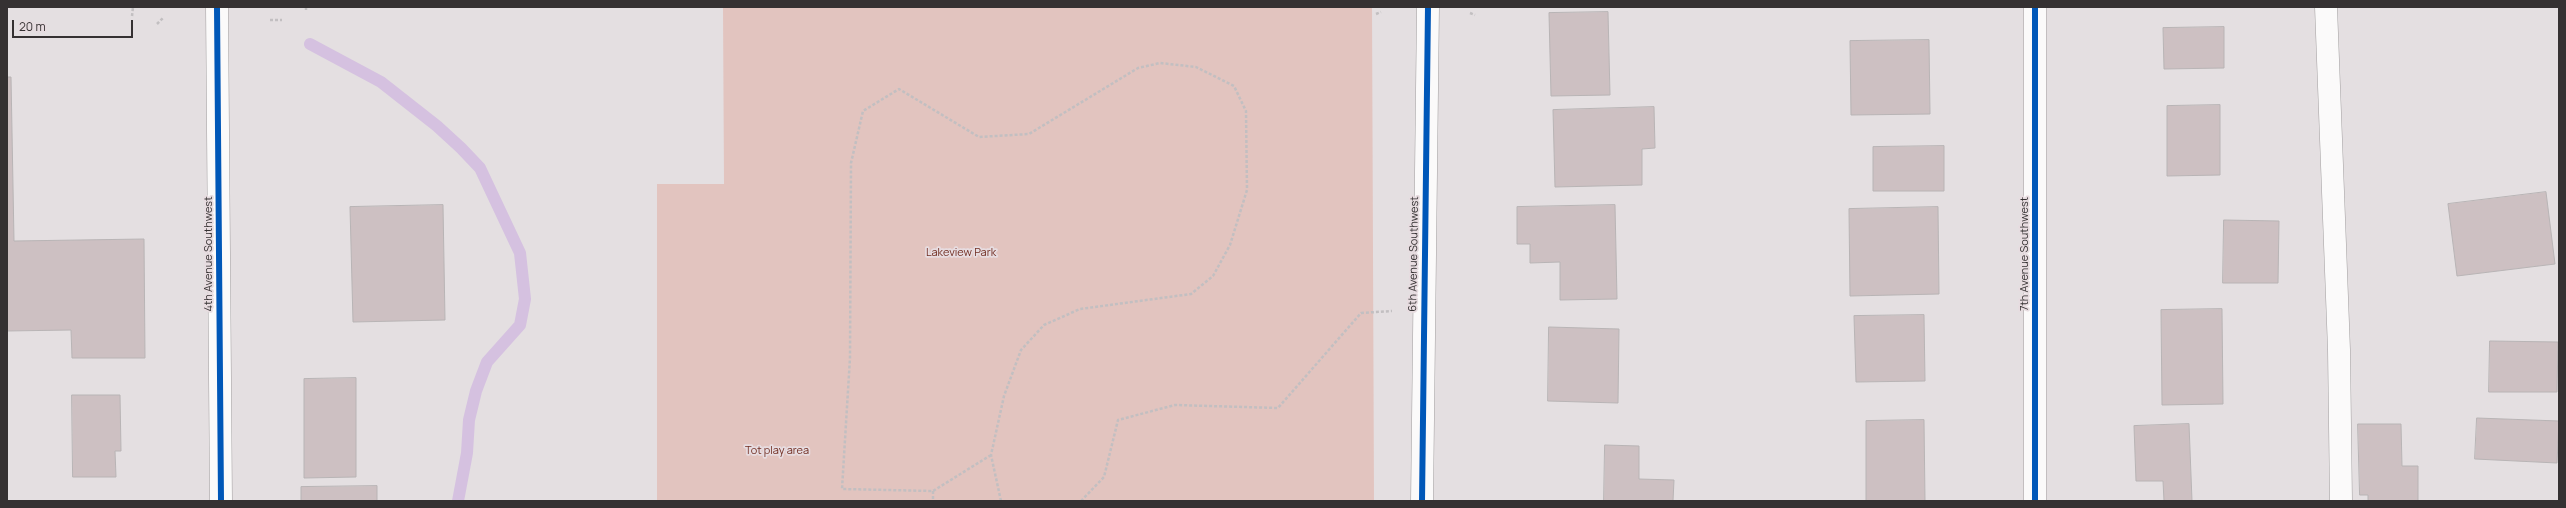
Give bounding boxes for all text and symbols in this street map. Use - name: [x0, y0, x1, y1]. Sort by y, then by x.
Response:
- scale bar: [14, 12, 135, 38]
- text: 20 m: [19, 18, 46, 35]
- street label: 4th Avenue Southwest: [202, 196, 216, 312]
- street label: 6th Avenue Southwest: [1406, 196, 1422, 312]
- street label: 7th Avenue Southwest: [2018, 197, 2032, 311]
- park label: Lakeview Park: [926, 246, 996, 260]
- park label: Tot play area: [745, 444, 809, 458]

